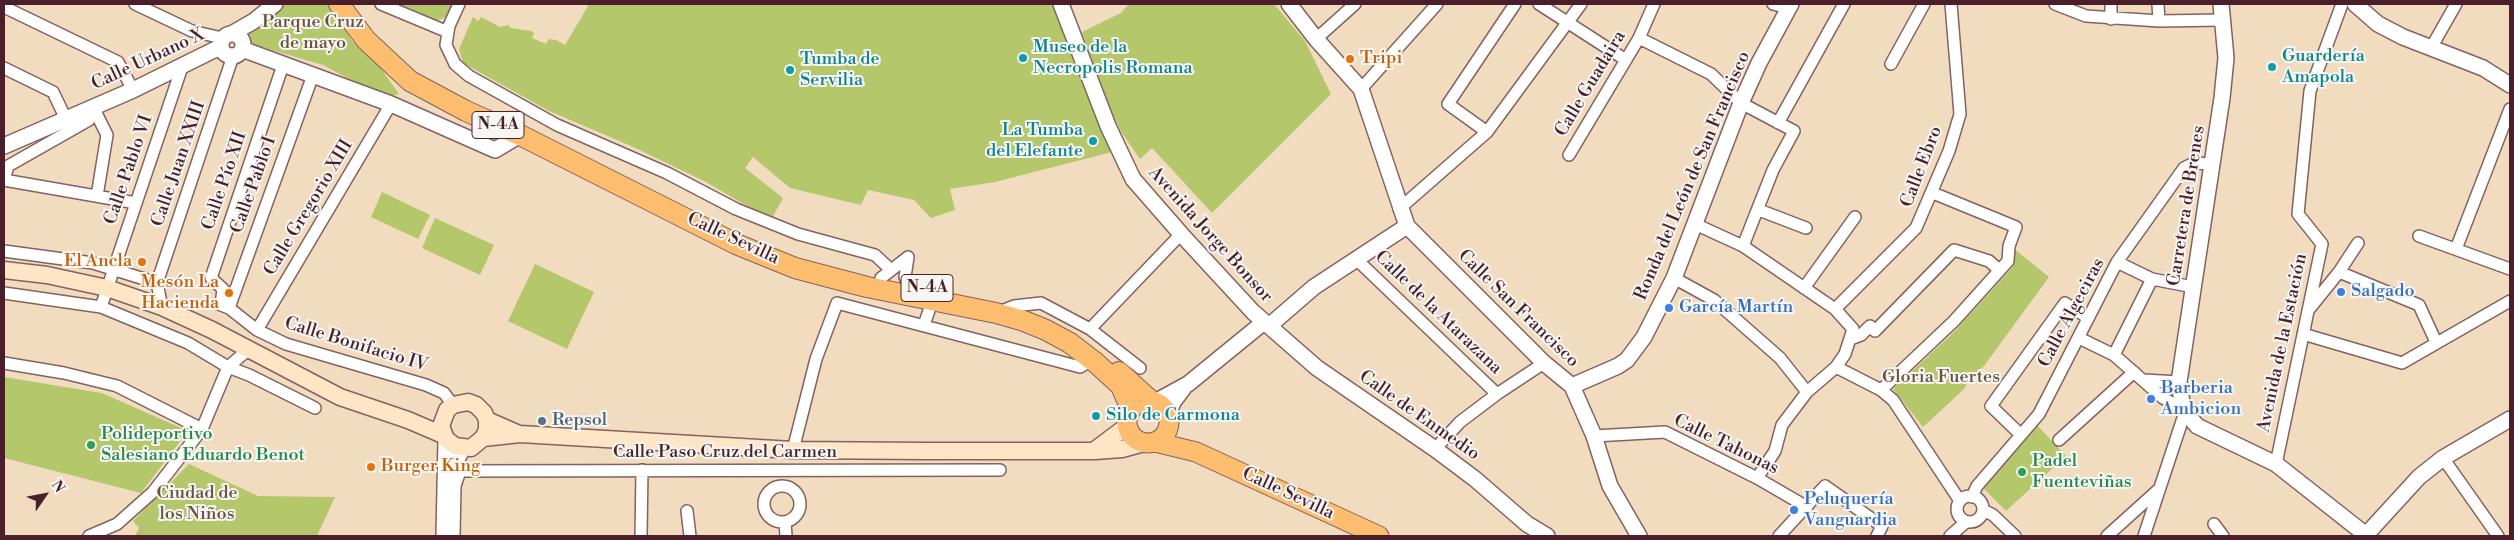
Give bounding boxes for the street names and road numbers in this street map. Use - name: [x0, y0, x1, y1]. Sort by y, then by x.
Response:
- street label: Calle Urbano X: [88, 25, 208, 95]
- street label: Calle Guadaira: [1551, 27, 1631, 141]
- street label: Ronda del León de San Francisco: [1631, 48, 1755, 304]
- street label: Calle Juan XXIII: [147, 98, 211, 230]
- street label: Calle Pablo VI: [100, 112, 158, 228]
- road number: N-4A: [472, 112, 524, 138]
- street label: Calle Ebro: [1897, 123, 1947, 211]
- street label: Carretera de Brenes: [2164, 124, 2210, 288]
- street label: Calle Pío XII: [198, 129, 252, 233]
- street label: Calle Pablo I: [226, 134, 282, 236]
- street label: Calle Gregorio XIII: [260, 136, 358, 280]
- street label: Avenida Jorge Bonsor: [1143, 163, 1277, 307]
- street label: Calle Sevilla: [684, 208, 782, 270]
- street label: Calle San Francisco: [1453, 246, 1583, 372]
- street label: Calle de la Atarazana: [1370, 247, 1506, 379]
- street label: Avenida de la Estación: [2253, 252, 2313, 434]
- street label: Calle Algeciras: [2034, 255, 2110, 371]
- road number: N-4A: [901, 274, 953, 302]
- street label: Calle Bonifacio IV: [282, 313, 430, 377]
- street label: Calle de Enmedio: [1355, 366, 1483, 466]
- street label: Calle Tahonas: [1670, 410, 1782, 480]
- street label: Calle Paso Cruz del Carmen: [613, 442, 837, 464]
- street label: Calle Sevilla: [1239, 463, 1337, 525]

